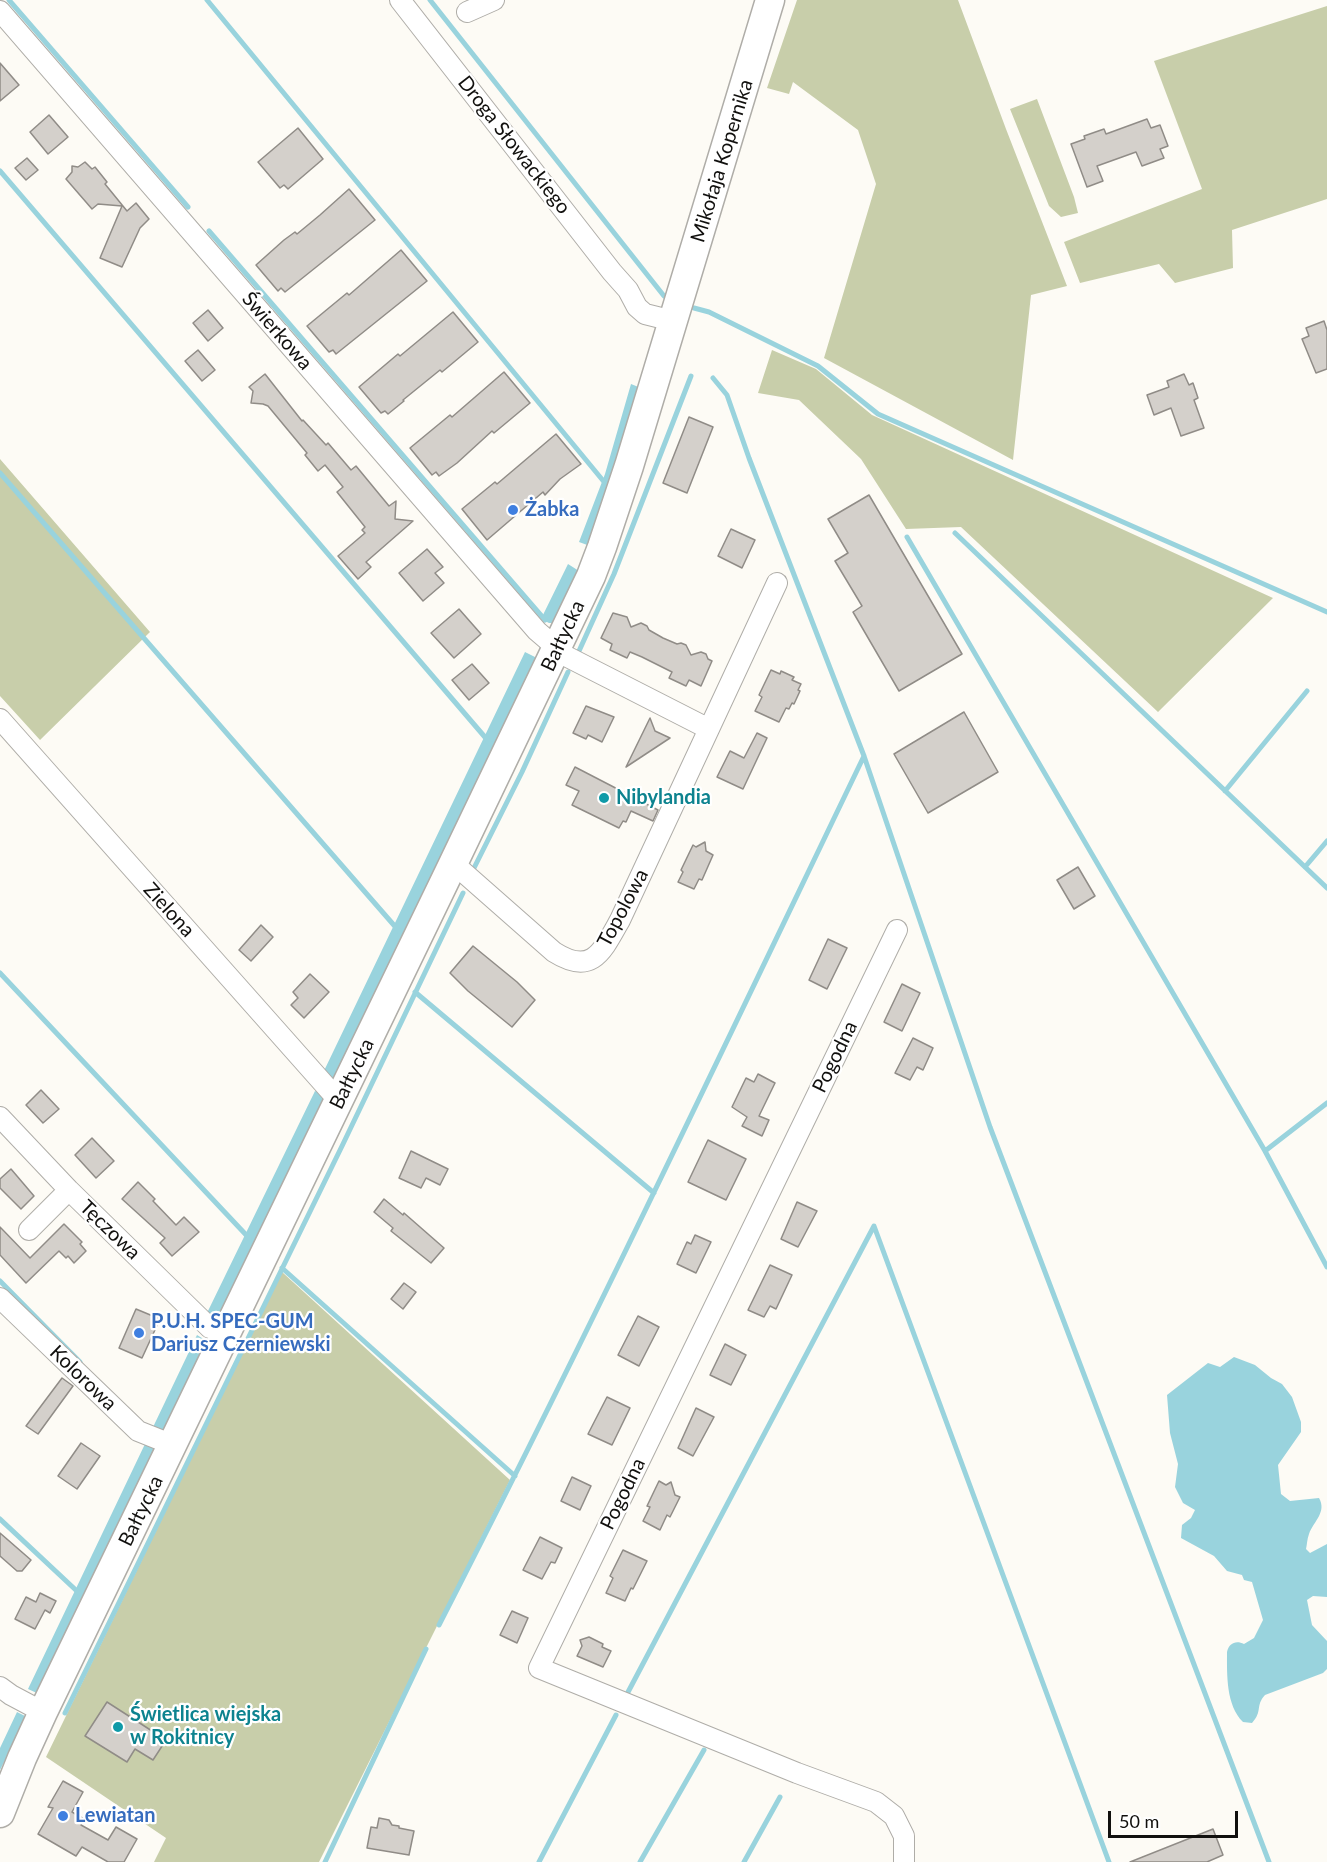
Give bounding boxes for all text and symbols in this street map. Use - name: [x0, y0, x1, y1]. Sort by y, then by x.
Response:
- street label: Droga Słowackiego: [453, 71, 575, 219]
- street label: Mikołaja Kopernika: [686, 77, 758, 245]
- street label: Świerkowa: [237, 287, 317, 375]
- place label: Żabka: [525, 498, 579, 522]
- marker: Żabka: [506, 503, 520, 517]
- street label: Bałtycka: [536, 597, 590, 675]
- place label: Nibylandia: [616, 786, 711, 810]
- marker: Nibylandia: [597, 791, 611, 805]
- street label: Topolowa: [593, 865, 653, 951]
- street label: Zielona: [138, 878, 200, 942]
- street label: Pogodna: [807, 1017, 863, 1097]
- street label: Bałtycka: [325, 1035, 379, 1113]
- street label: Tęczowa: [75, 1195, 145, 1265]
- place label: P.U.H. SPEC-GUM Dariusz Czerniewski: [151, 1310, 331, 1357]
- marker: P.U.H. SPEC-GUM Dariusz Czerniewski: [132, 1326, 146, 1340]
- street label: Kolorowa: [45, 1340, 121, 1416]
- street label: Pogodna: [595, 1454, 651, 1534]
- street label: Bałtycka: [114, 1472, 168, 1550]
- place label: Świetlica wiejska w Rokitnicy: [130, 1703, 281, 1750]
- marker: Świetlica wiejska w Rokitnicy: [111, 1720, 125, 1734]
- scale bar: [1111, 1799, 1242, 1837]
- place label: Lewiatan: [75, 1804, 155, 1828]
- marker: Lewiatan: [56, 1809, 70, 1823]
- text: 50 m: [1119, 1810, 1159, 1832]

